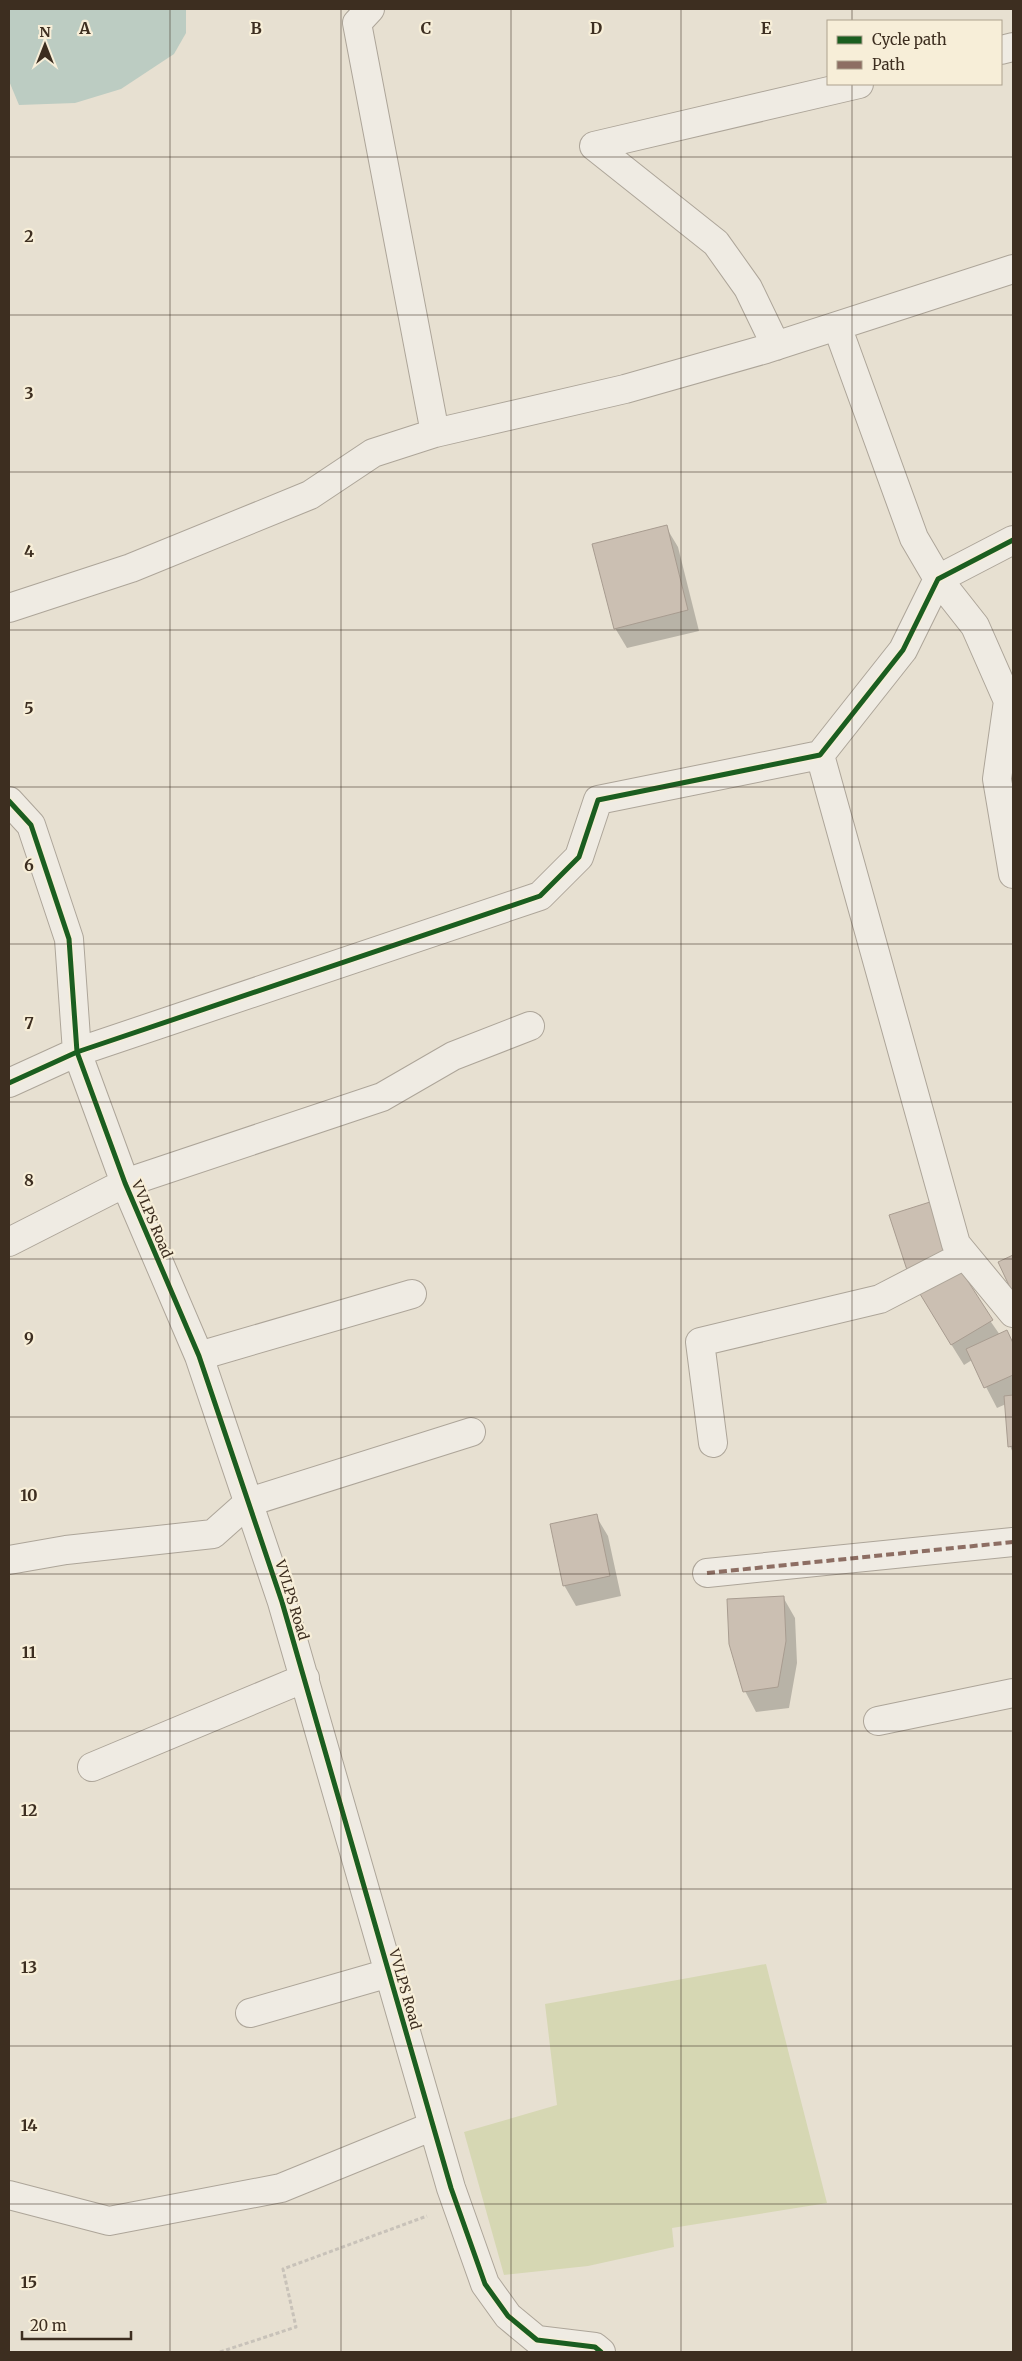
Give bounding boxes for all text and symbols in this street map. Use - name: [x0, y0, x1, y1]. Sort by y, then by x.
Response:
- text: A: [78, 18, 91, 38]
- text: B: [250, 18, 262, 38]
- text: C: [421, 18, 431, 38]
- text: D: [590, 18, 602, 38]
- text: E: [761, 18, 772, 38]
- north arrow: [20, 20, 70, 70]
- legend: [827, 20, 1002, 85]
- text: N: [39, 23, 51, 41]
- text: Cycle path: [872, 30, 947, 49]
- text: Path: [872, 55, 905, 74]
- text: 2: [24, 226, 34, 246]
- text: 3: [24, 383, 34, 403]
- text: 4: [24, 541, 34, 561]
- text: 5: [24, 698, 34, 718]
- text: 6: [24, 855, 34, 875]
- text: 7: [24, 1013, 34, 1033]
- text: 8: [24, 1170, 34, 1190]
- street label: VVLPS Road: [127, 1176, 177, 1261]
- text: 9: [24, 1328, 34, 1348]
- text: 10: [20, 1485, 38, 1505]
- street label: VVLPS Road: [271, 1557, 313, 1643]
- text: 11: [22, 1642, 37, 1662]
- text: 12: [21, 1800, 37, 1820]
- street label: VVLPS Road: [385, 1946, 425, 2032]
- text: 13: [21, 1957, 37, 1977]
- text: 14: [21, 2115, 37, 2135]
- text: 15: [21, 2272, 37, 2292]
- scale bar: [22, 2308, 131, 2340]
- text: 20 m: [30, 2316, 67, 2335]

